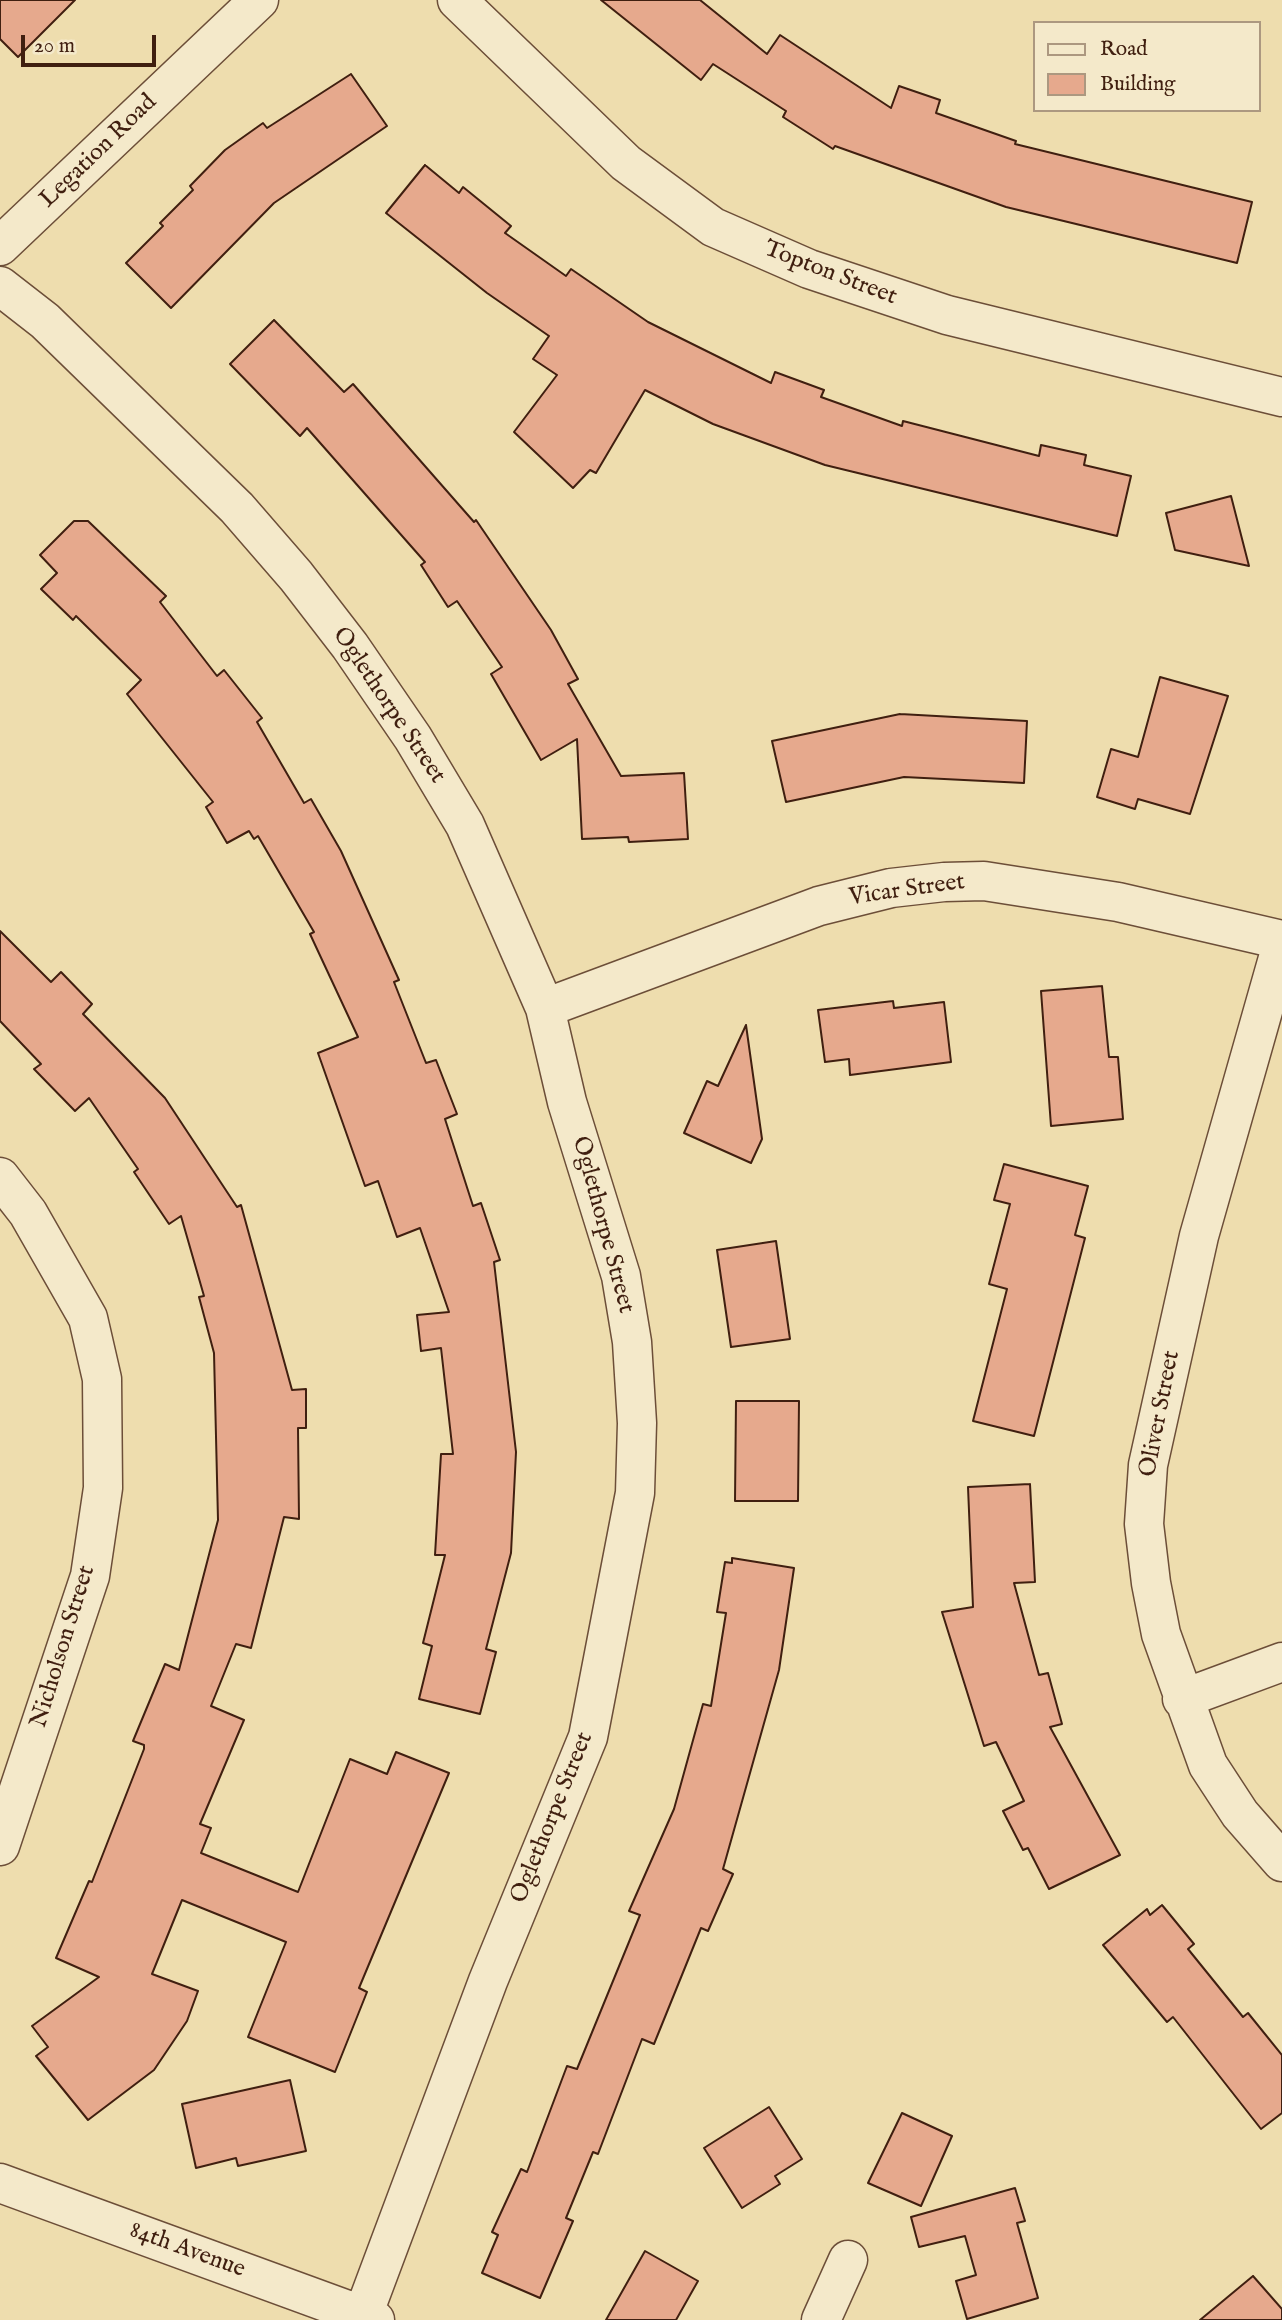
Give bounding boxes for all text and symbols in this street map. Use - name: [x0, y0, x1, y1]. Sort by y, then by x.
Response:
- scale bar: [24, 21, 159, 65]
- legend: [1034, 21, 1261, 112]
- text: 20 m: [34, 33, 75, 60]
- text: Road: [1100, 36, 1147, 63]
- text: Building: [1100, 71, 1175, 98]
- street label: Legation Road: [35, 89, 163, 215]
- street label: Topton Street: [760, 235, 900, 313]
- street label: Oglethorpe Street: [325, 623, 451, 789]
- street label: Vicar Street: [847, 869, 967, 913]
- street label: Oglethorpe Street: [565, 1133, 639, 1317]
- street label: Oliver Street: [1135, 1348, 1187, 1480]
- street label: Nicholson Street: [26, 1562, 102, 1732]
- street label: Oglethorpe Street: [506, 1728, 600, 1908]
- street label: 84th Avenue: [125, 2217, 249, 2285]

